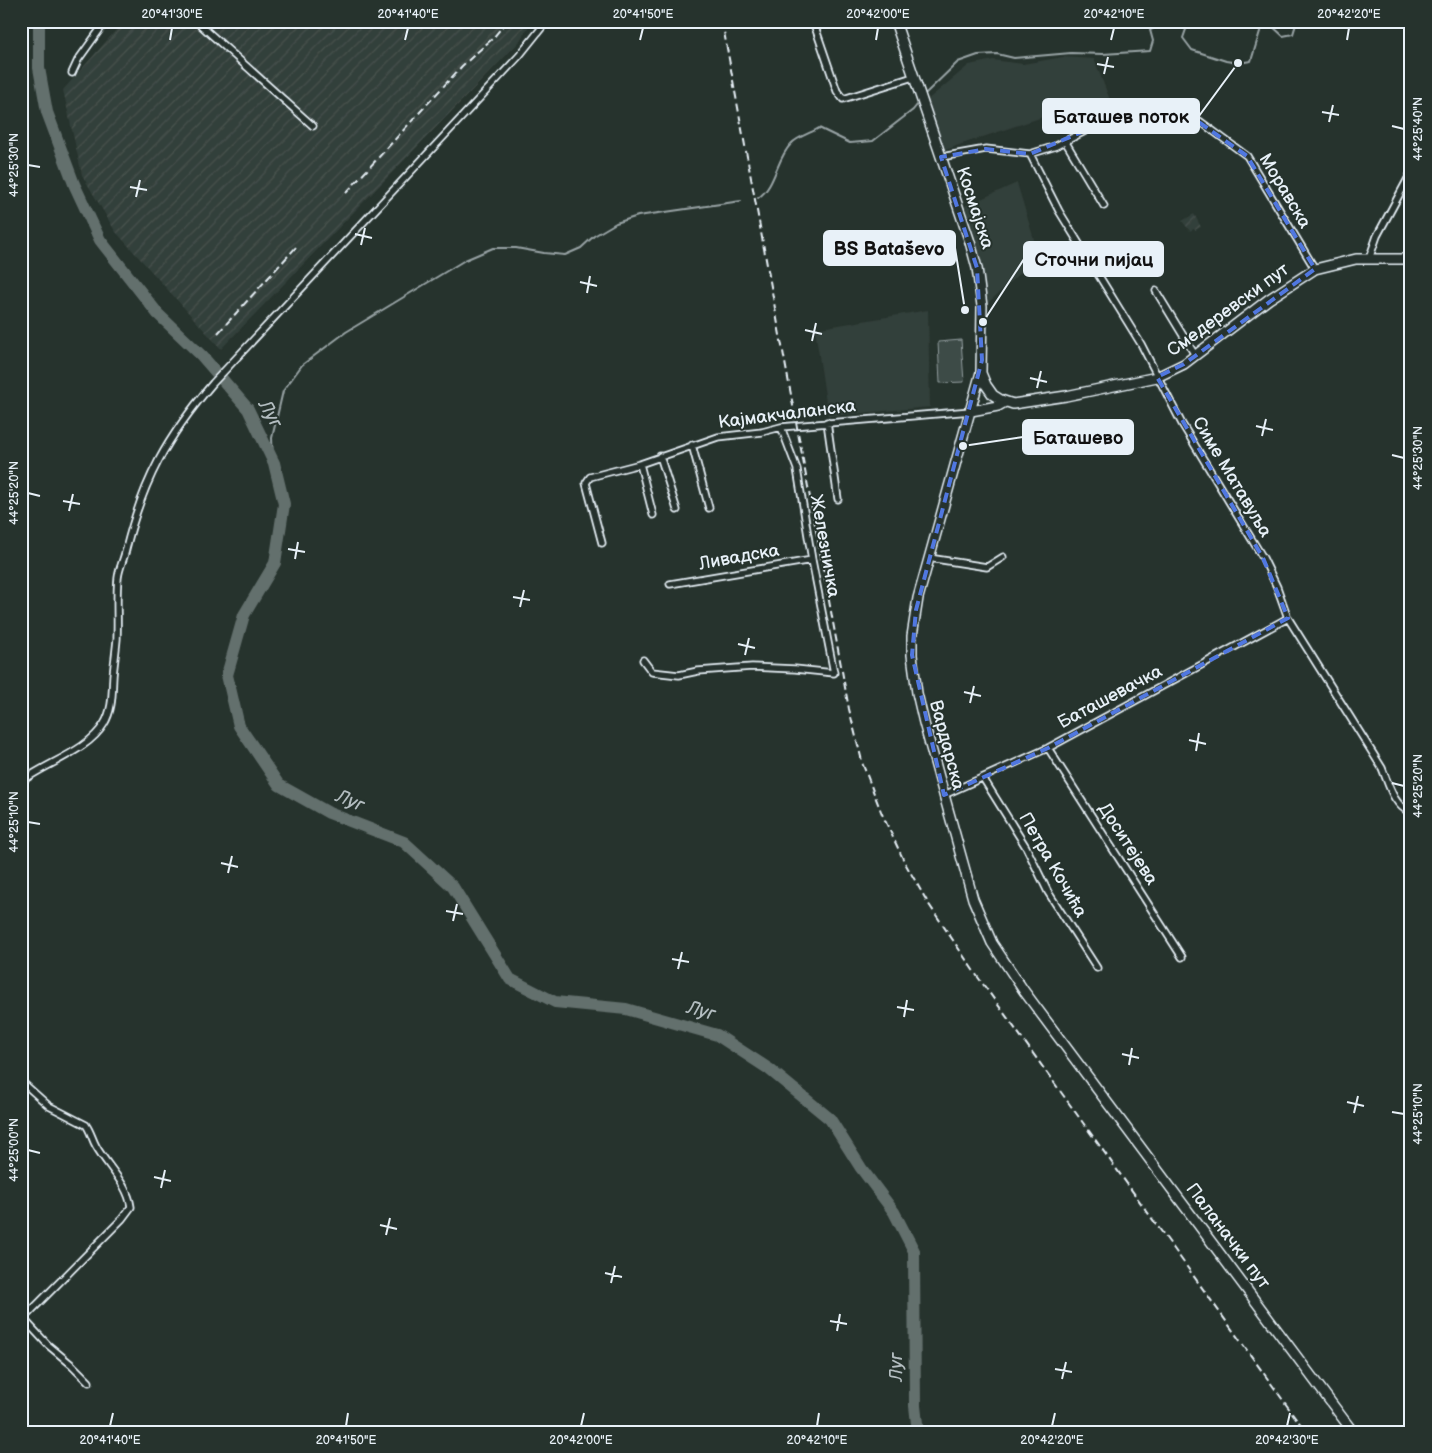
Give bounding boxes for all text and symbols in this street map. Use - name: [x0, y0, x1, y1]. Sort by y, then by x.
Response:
- text: 20°41'30"E: [141, 7, 203, 22]
- text: 20°41'40"E: [377, 7, 439, 22]
- text: 20°41'50"E: [613, 7, 673, 22]
- text: 20°42'00"E: [846, 7, 910, 22]
- text: 20°42'10"E: [1084, 7, 1145, 22]
- text: 20°42'20"E: [1317, 7, 1381, 22]
- text: 44°25'40"N: [1411, 97, 1426, 161]
- callout: Баташев поток: [1043, 99, 1199, 133]
- text: Баташев поток: [1053, 106, 1190, 129]
- text: 44°25'30"N: [7, 133, 22, 197]
- street label: Моравска: [1255, 150, 1316, 232]
- street label: Космајска: [952, 164, 998, 252]
- callout: BS Bataševo: [824, 231, 955, 265]
- text: BS Bataševo: [833, 238, 945, 261]
- callout: Сточни пијац: [1024, 242, 1163, 276]
- text: Сточни пијац: [1035, 249, 1154, 272]
- street label: Смедеревски пут: [1163, 259, 1293, 361]
- water label: Луг: [253, 395, 288, 433]
- street label: Кајмакчаланска: [717, 395, 857, 433]
- street label: Симе Матавуља: [1188, 413, 1276, 541]
- callout: Баташево: [1023, 420, 1133, 454]
- text: 44°25'30"N: [1411, 426, 1426, 490]
- text: Баташево: [1033, 427, 1123, 450]
- text: 44°25'20"N: [7, 461, 22, 525]
- street label: Железничка: [806, 493, 844, 599]
- street label: Ливадска: [696, 540, 781, 575]
- street label: Баташевачка: [1054, 661, 1166, 733]
- street label: Вардарска: [925, 698, 969, 793]
- text: 44°25'20"N: [1411, 754, 1426, 818]
- water label: Луг: [332, 784, 369, 818]
- text: 44°25'10"N: [7, 791, 22, 853]
- street label: Доситејева: [1094, 799, 1163, 889]
- street label: Петра Кочића: [1015, 809, 1092, 921]
- water label: Луг: [683, 996, 719, 1026]
- text: 44°25'10"N: [1411, 1083, 1426, 1145]
- text: 44°25'00"N: [7, 1118, 22, 1182]
- street label: Паланачки пут: [1181, 1179, 1275, 1293]
- water label: Луг: [885, 1351, 908, 1382]
- text: 20°41'40"E: [79, 1433, 141, 1448]
- text: 20°41'50"E: [316, 1433, 376, 1448]
- text: 20°42'00"E: [549, 1433, 613, 1448]
- text: 20°42'10"E: [787, 1433, 848, 1448]
- text: 20°42'20"E: [1020, 1433, 1084, 1448]
- text: 20°42'30"E: [1255, 1433, 1319, 1448]

